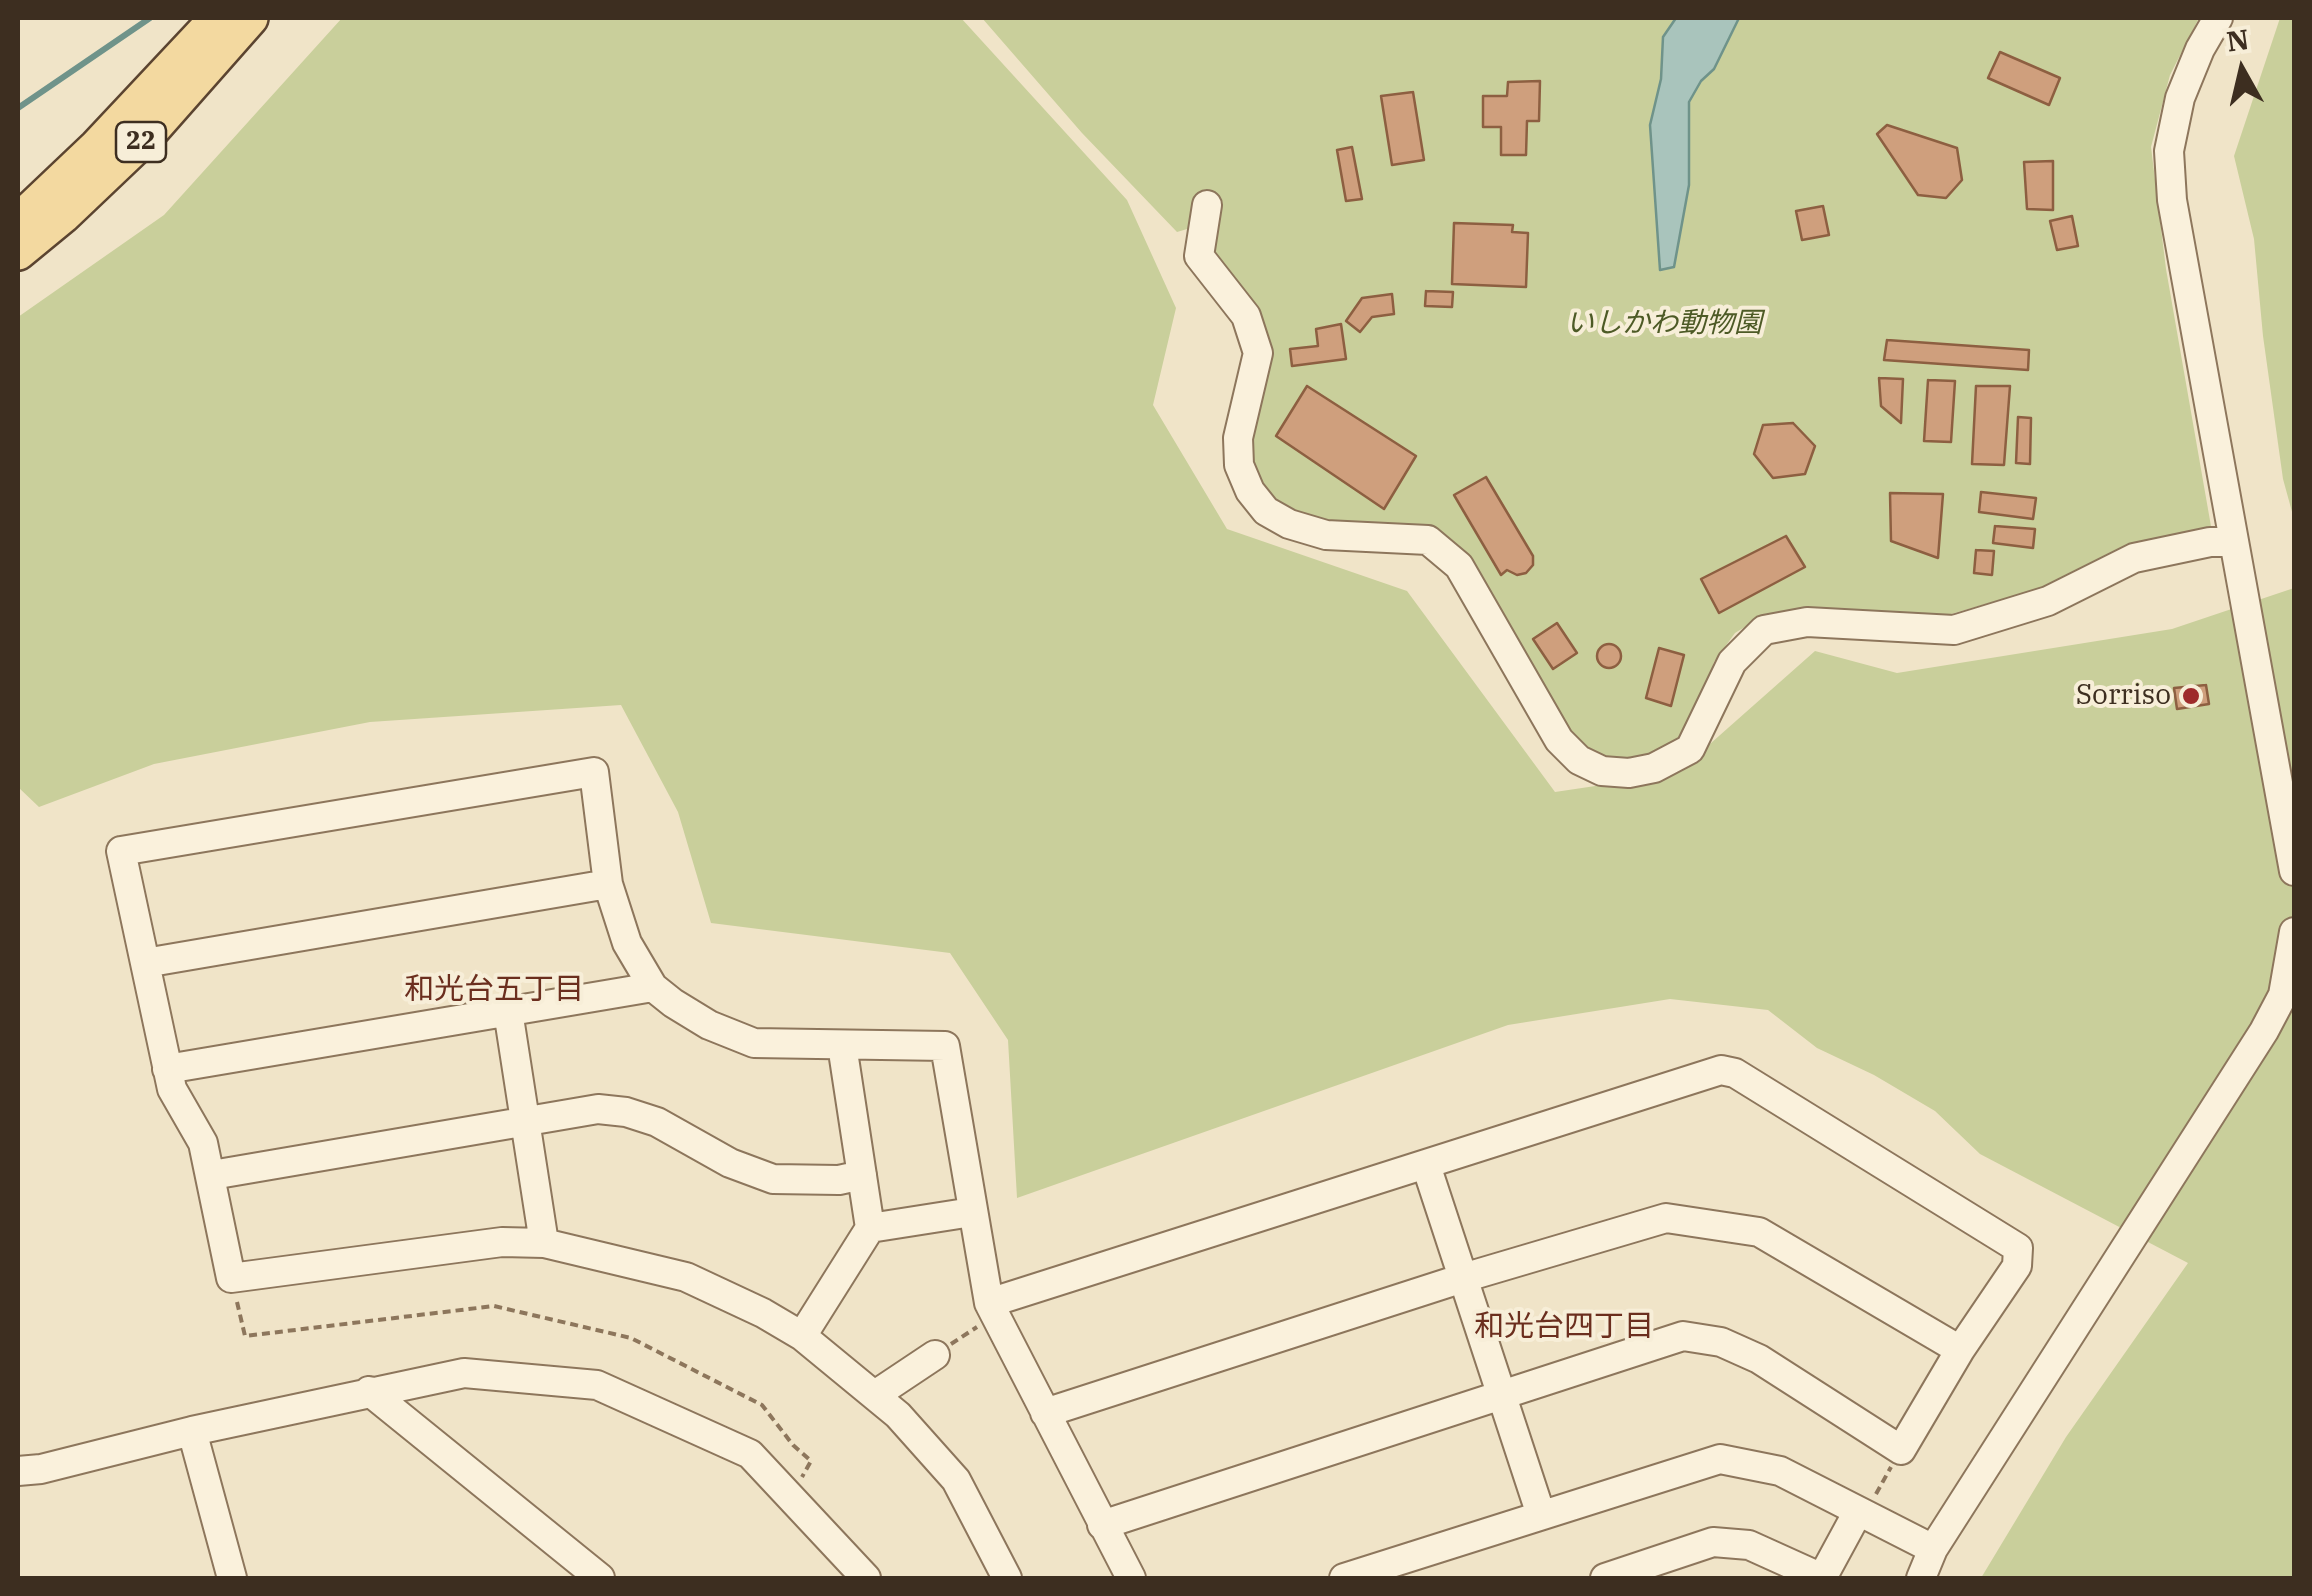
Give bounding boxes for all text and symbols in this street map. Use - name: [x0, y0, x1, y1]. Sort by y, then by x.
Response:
- north arrow: [2192, 20, 2292, 120]
- text: N: [2224, 20, 2251, 60]
- road number: 22: [116, 122, 166, 162]
- park label: いしかわ動物園: [1566, 307, 1762, 341]
- place label: Sorriso: [2076, 679, 2171, 713]
- marker: Sorriso: [2180, 685, 2202, 707]
- district label: 和光台五丁目: [404, 972, 584, 1008]
- district label: 和光台四丁目: [1474, 1309, 1654, 1345]

